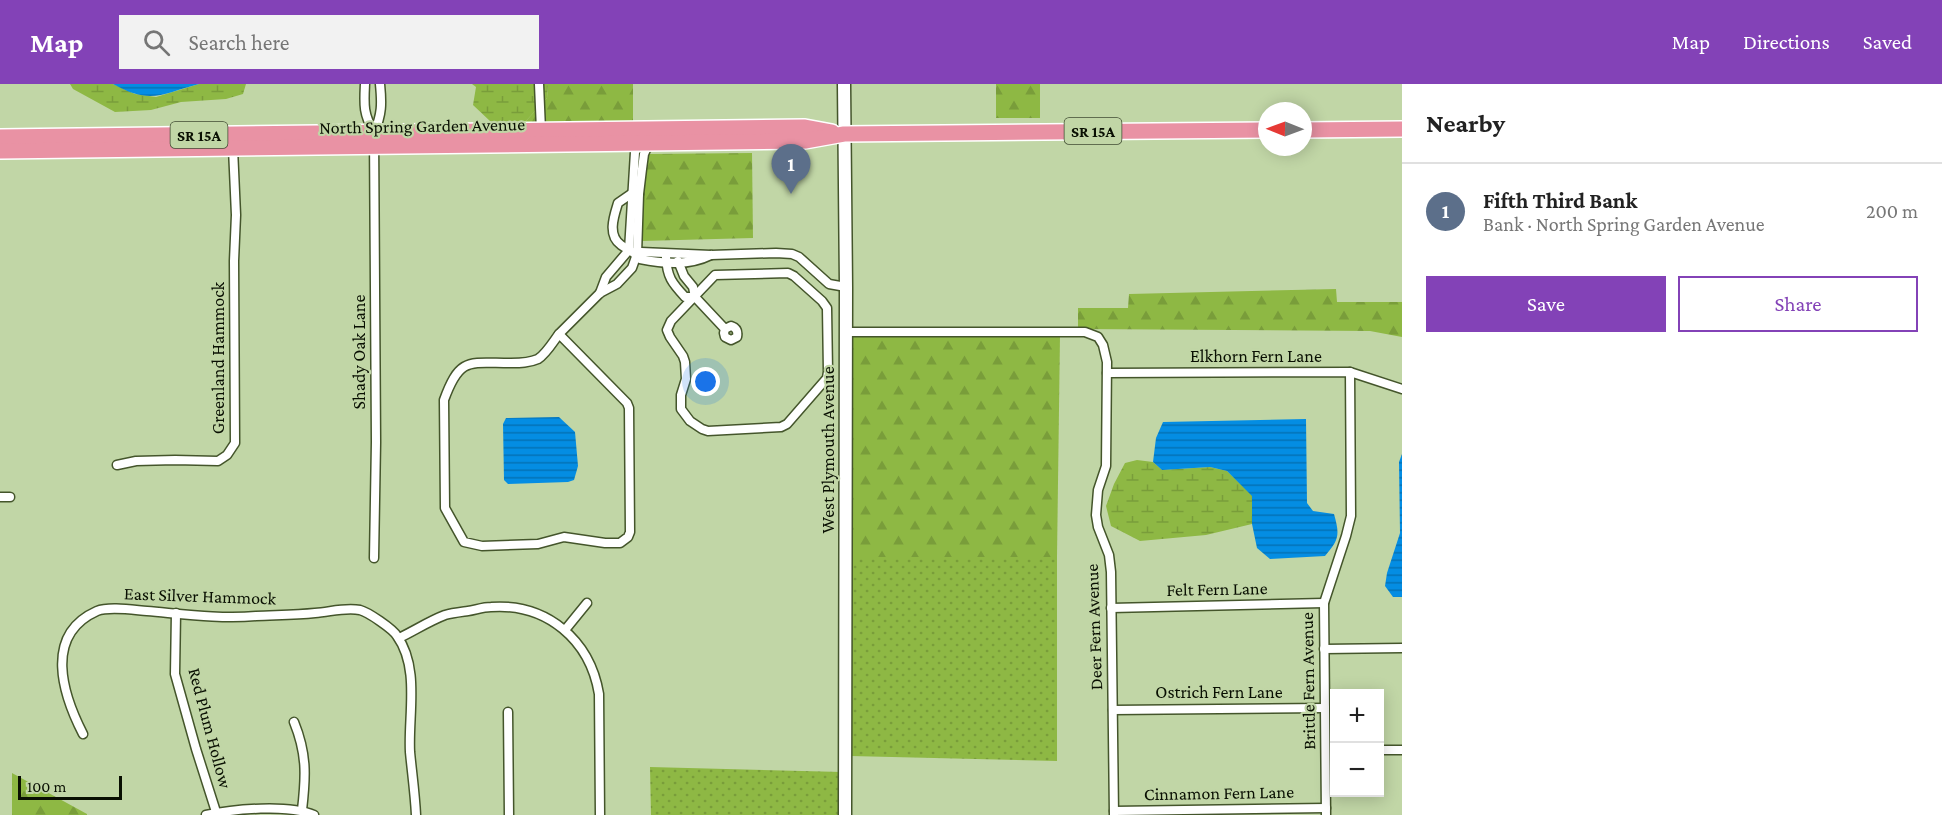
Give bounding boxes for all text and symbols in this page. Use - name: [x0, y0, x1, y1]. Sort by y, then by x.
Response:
- search box: [119, 15, 539, 69]
- icon: search: [140, 26, 173, 59]
- text: Map: [30, 27, 83, 58]
- text: Search here: [188, 30, 289, 55]
- text: Map: [1672, 30, 1710, 54]
- text: Directions: [1743, 30, 1830, 54]
- text: Saved: [1863, 30, 1912, 54]
- north arrow: [1258, 102, 1312, 156]
- text: Nearby: [1426, 109, 1505, 138]
- street label: North Spring Garden Avenue: [319, 114, 525, 138]
- road number: SR 15A: [1064, 118, 1122, 144]
- road number: SR 15A: [170, 122, 228, 148]
- pin: 1: [772, 144, 810, 194]
- text: Fifth Third Bank: [1483, 188, 1637, 213]
- text: 1: [1442, 200, 1449, 222]
- text: 200 m: [1866, 200, 1918, 222]
- text: Bank · North Spring Garden Avenue: [1483, 213, 1765, 235]
- button: Save: [1426, 276, 1666, 332]
- button: Share: [1678, 276, 1918, 332]
- street label: Greenland Hammock: [208, 281, 228, 434]
- street label: Shady Oak Lane: [349, 295, 369, 409]
- street label: Elkhorn Fern Lane: [1190, 346, 1322, 366]
- street label: West Plymouth Avenue: [818, 366, 838, 534]
- your location: [691, 367, 720, 396]
- street label: Deer Fern Avenue: [1082, 563, 1106, 691]
- street label: Felt Fern Lane: [1166, 578, 1268, 600]
- street label: East Silver Hammock: [124, 583, 277, 609]
- street label: Brittle Fern Avenue: [1297, 612, 1319, 750]
- street label: Red Plum Hollow: [184, 666, 236, 791]
- street label: Ostrich Fern Lane: [1155, 682, 1283, 702]
- map controls: [1330, 689, 1384, 797]
- button: +: [1330, 689, 1384, 743]
- button: −: [1330, 743, 1384, 797]
- scale bar: [18, 773, 122, 800]
- text: 100 m: [27, 778, 66, 795]
- street label: Cinnamon Fern Lane: [1144, 782, 1294, 804]

